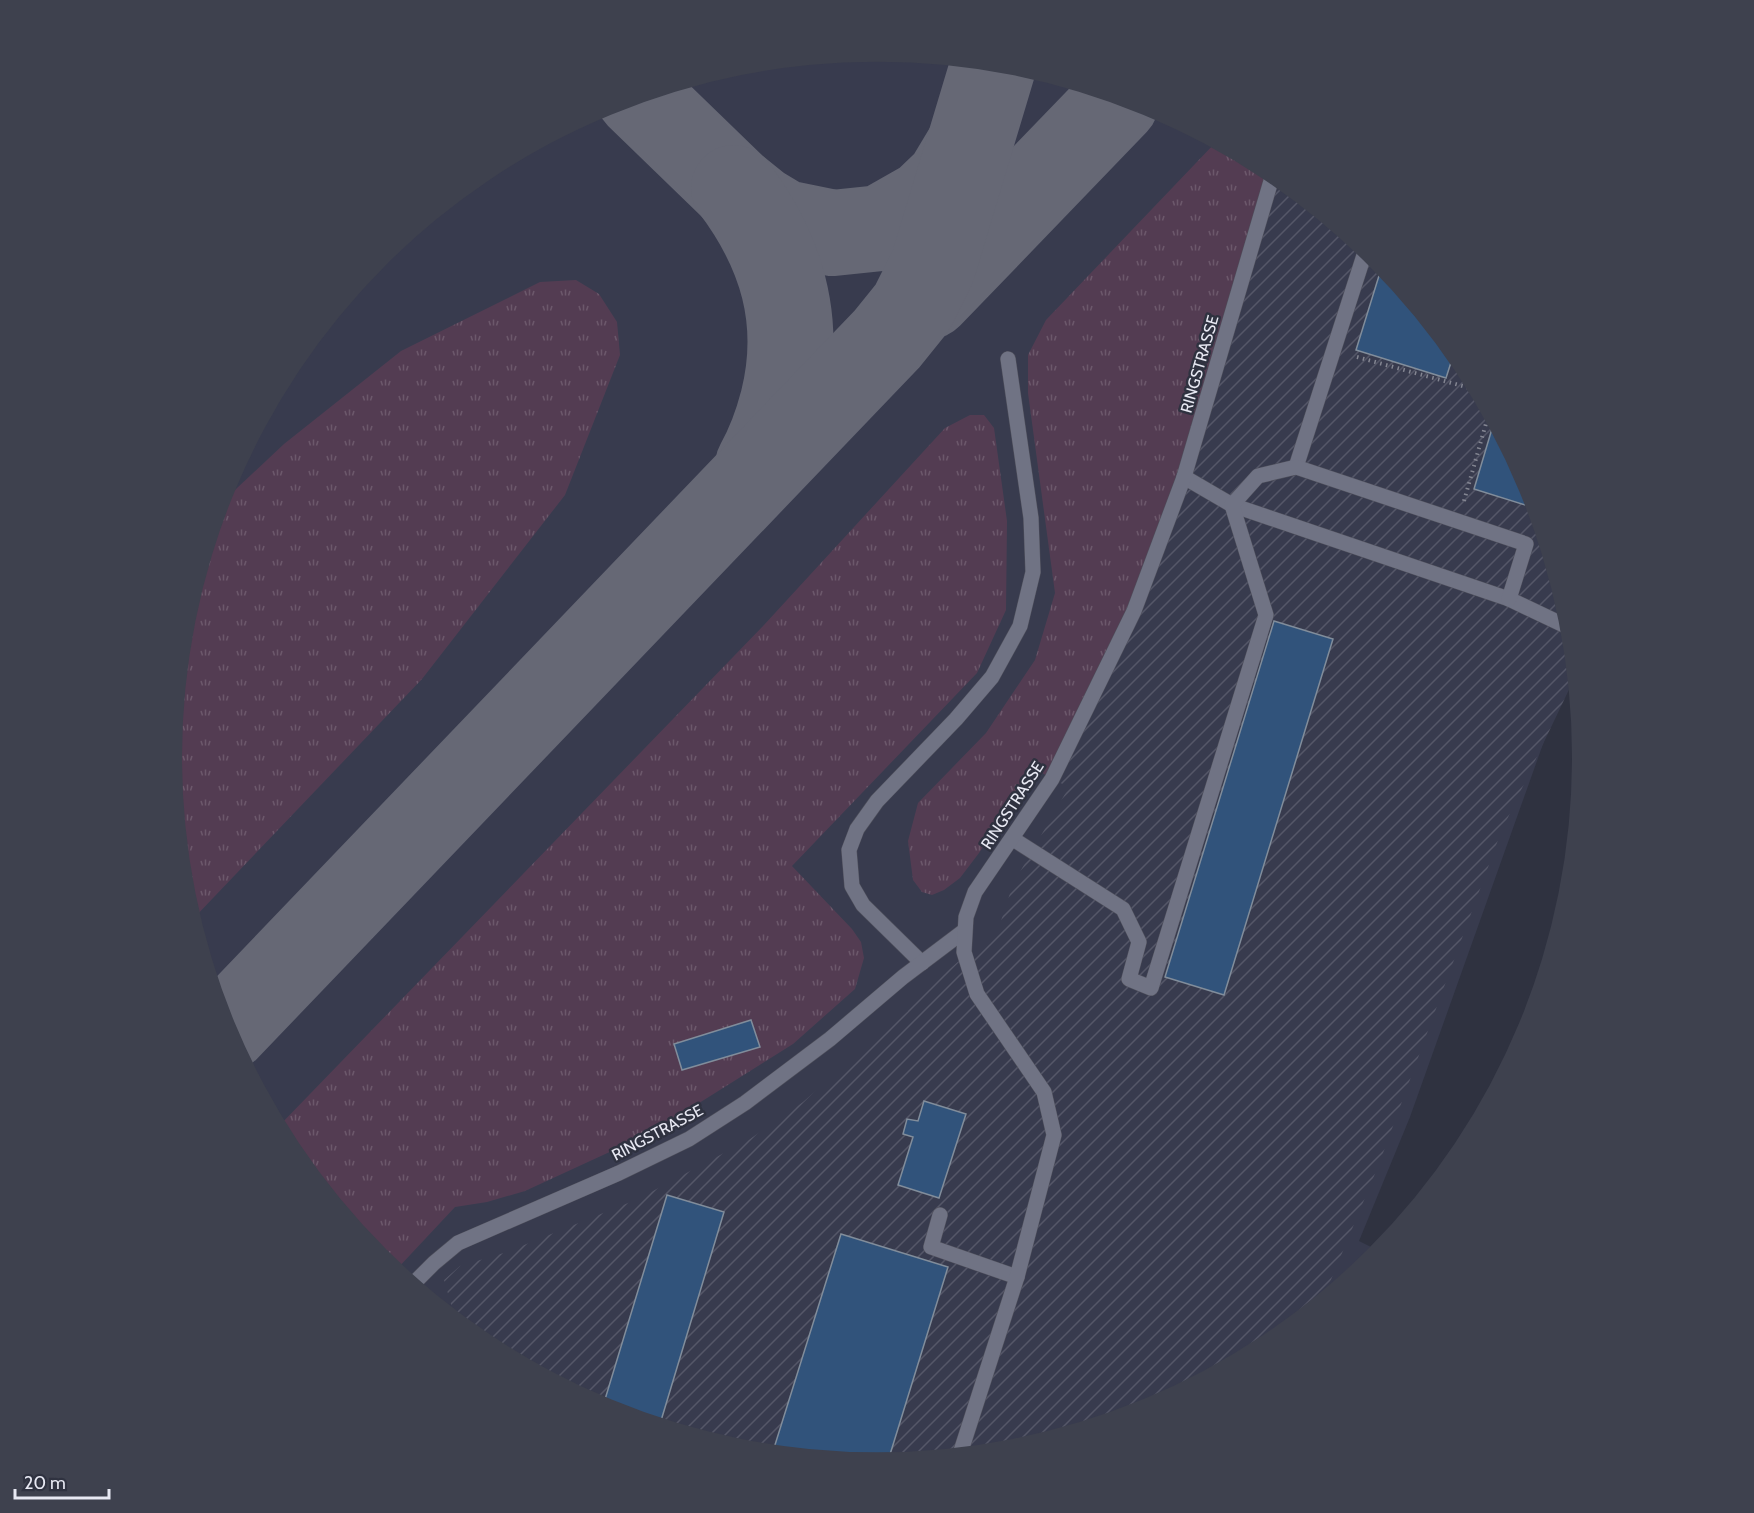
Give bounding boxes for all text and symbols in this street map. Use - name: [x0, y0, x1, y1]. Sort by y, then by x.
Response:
- street label: RINGSTRASSE: [1176, 313, 1223, 415]
- street label: RINGSTRASSE: [977, 758, 1048, 853]
- street label: RINGSTRASSE: [608, 1100, 706, 1164]
- scale bar: [15, 1462, 110, 1500]
- text: 20 m: [24, 1472, 66, 1494]

